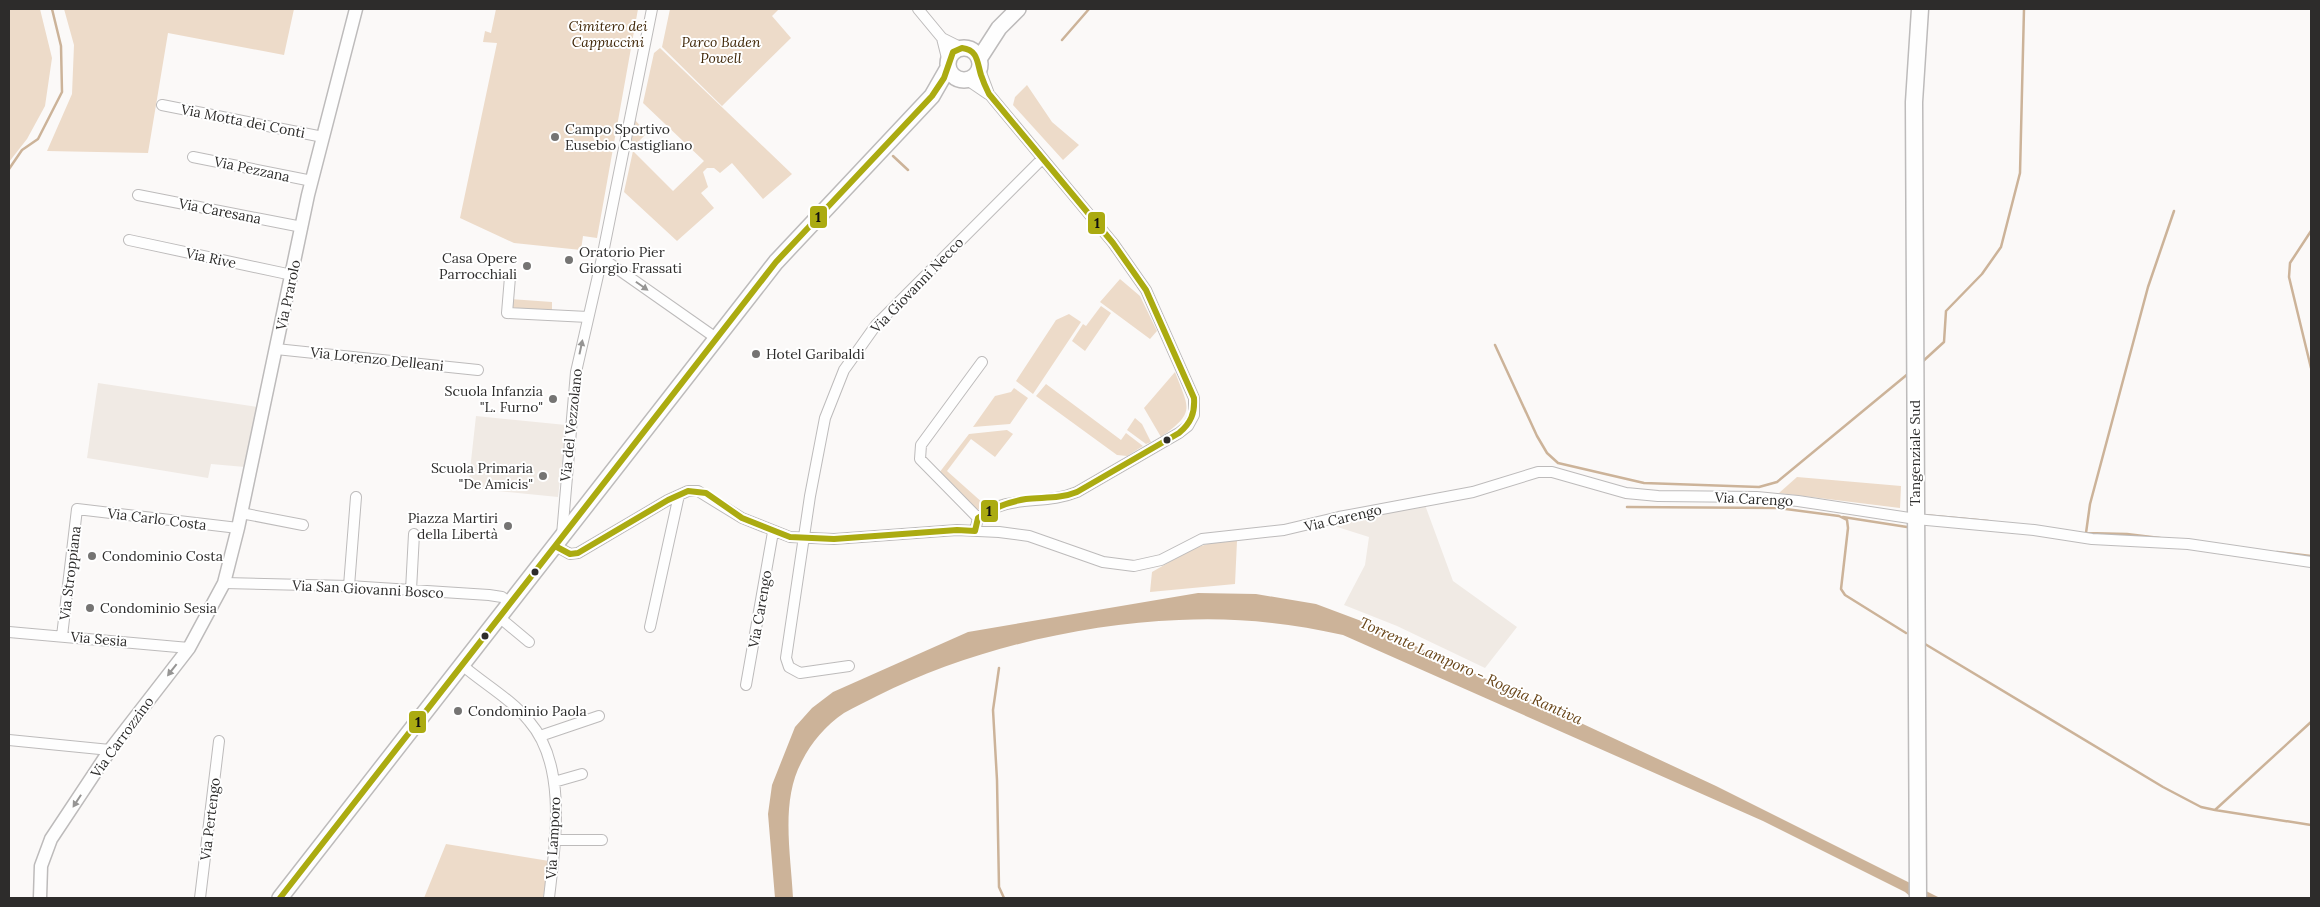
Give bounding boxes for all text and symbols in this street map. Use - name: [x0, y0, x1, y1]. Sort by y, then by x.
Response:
- park label: Cimitero dei Cappuccini: [569, 17, 648, 51]
- park label: Parco Baden Powell: [682, 33, 761, 67]
- street label: Via Motta dei Conti: [179, 100, 307, 142]
- place label: Campo Sportivo Eusebio Castigliano: [565, 120, 693, 154]
- marker: Campo Sportivo Eusebio Castigliano: [549, 131, 561, 143]
- street label: Via Pezzana: [212, 152, 291, 186]
- street label: Via Caresana: [176, 194, 263, 228]
- line badge: 1: [809, 205, 828, 229]
- text: 1: [815, 208, 821, 226]
- line badge: 1: [1087, 211, 1106, 235]
- text: 1: [1094, 214, 1100, 232]
- street label: Via Giovanni Necco: [866, 233, 967, 337]
- place label: Oratorio Pier Giorgio Frassati: [579, 243, 682, 277]
- street label: Via Rive: [183, 244, 238, 272]
- place label: Casa Opere Parrocchiali: [439, 249, 517, 283]
- marker: Oratorio Pier Giorgio Frassati: [563, 254, 575, 266]
- street label: Via Prarolo: [272, 258, 304, 333]
- marker: Casa Opere Parrocchiali: [521, 260, 533, 272]
- one-way arrow: [635, 281, 649, 291]
- one-way arrow: [577, 340, 585, 355]
- street label: Via Lorenzo Delleani: [308, 343, 445, 375]
- place label: Hotel Garibaldi: [766, 345, 865, 363]
- marker: Hotel Garibaldi: [750, 348, 762, 360]
- street label: Via del Vezzolano: [556, 368, 586, 483]
- place label: Scuola Infanzia "L. Furno": [445, 382, 543, 416]
- marker: Scuola Infanzia "L. Furno": [547, 393, 559, 405]
- street label: Tangenziale Sud: [1906, 400, 1924, 506]
- unlabelled marker: [1162, 435, 1172, 445]
- place label: Scuola Primaria "De Amicis": [431, 459, 533, 493]
- marker: Scuola Primaria "De Amicis": [537, 470, 549, 482]
- street label: Via Carengo: [1713, 488, 1794, 510]
- line badge: 1: [980, 499, 999, 523]
- street label: Via Carengo: [1302, 500, 1383, 536]
- text: 1: [986, 502, 992, 520]
- street label: Via Carlo Costa: [105, 504, 208, 534]
- place label: Piazza Martiri della Libertà: [408, 509, 498, 543]
- marker: Piazza Martiri della Libertà: [502, 520, 514, 532]
- street label: Via Stroppiana: [55, 525, 85, 622]
- place label: Condominio Costa: [102, 547, 223, 565]
- marker: Condominio Costa: [86, 550, 98, 562]
- unlabelled marker: [530, 567, 540, 577]
- street label: Via Carengo: [744, 569, 776, 650]
- street label: Via San Giovanni Bosco: [291, 576, 444, 602]
- place label: Condominio Sesia: [100, 599, 217, 617]
- marker: Condominio Sesia: [84, 602, 96, 614]
- water label: Torrente Lamporo - Roggia Rantiva: [1357, 613, 1586, 729]
- street label: Via Sesia: [69, 627, 128, 650]
- unlabelled marker: [480, 631, 490, 641]
- one-way arrow: [167, 663, 178, 676]
- street label: Via Carrozzino: [86, 693, 157, 782]
- place label: Condominio Paola: [468, 702, 587, 720]
- marker: Condominio Paola: [452, 705, 464, 717]
- line badge: 1: [408, 710, 427, 734]
- text: 1: [415, 713, 421, 731]
- street label: Via Pertengo: [196, 777, 224, 862]
- one-way arrow: [72, 794, 81, 808]
- street label: Via Lamporo: [542, 796, 564, 881]

